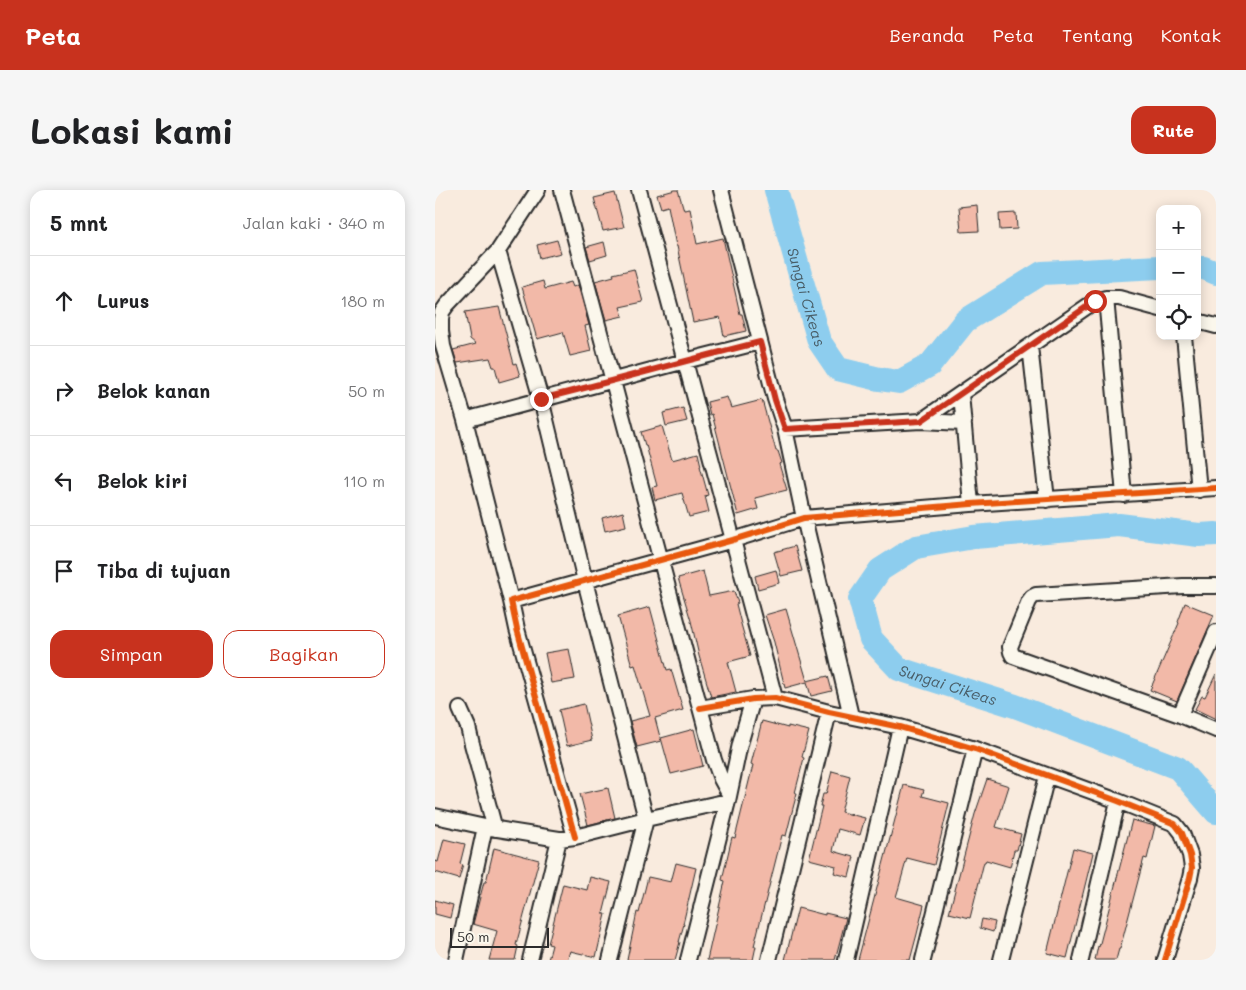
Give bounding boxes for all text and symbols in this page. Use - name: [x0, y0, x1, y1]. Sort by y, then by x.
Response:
- text: Peta: [25, 20, 81, 51]
- text: Beranda: [890, 23, 965, 47]
- text: Peta: [993, 23, 1034, 47]
- text: Tentang: [1062, 23, 1133, 47]
- text: Kontak: [1161, 23, 1221, 47]
- button: Rute: [1131, 106, 1216, 154]
- text: Lokasi kami: [30, 107, 234, 153]
- map controls: [1156, 205, 1201, 340]
- button: +: [1156, 205, 1201, 250]
- text: 5 mnt: [50, 209, 108, 236]
- text: Jalan kaki · 340 m: [243, 212, 385, 233]
- water label: Sungai Cikeas: [783, 245, 830, 351]
- button: −: [1156, 250, 1201, 295]
- icon: ahead: [50, 287, 78, 315]
- text: Lurus: [97, 288, 149, 313]
- text: 180 m: [340, 290, 385, 311]
- route start: [1084, 290, 1107, 313]
- button: locate: [1156, 295, 1201, 340]
- icon: right: [50, 377, 78, 405]
- text: Belok kanan: [97, 378, 210, 403]
- text: 50 m: [348, 380, 385, 401]
- route end: [530, 388, 553, 411]
- icon: left: [50, 467, 78, 495]
- text: Belok kiri: [97, 468, 188, 493]
- text: 110 m: [343, 470, 385, 491]
- icon: arrive: [50, 557, 78, 585]
- text: Tiba di tujuan: [97, 558, 230, 583]
- button: Simpan: [50, 630, 213, 678]
- button: Bagikan: [223, 630, 385, 678]
- water label: Sungai Cikeas: [897, 660, 1000, 710]
- scale bar: [450, 925, 549, 948]
- text: 50 m: [457, 927, 489, 946]

